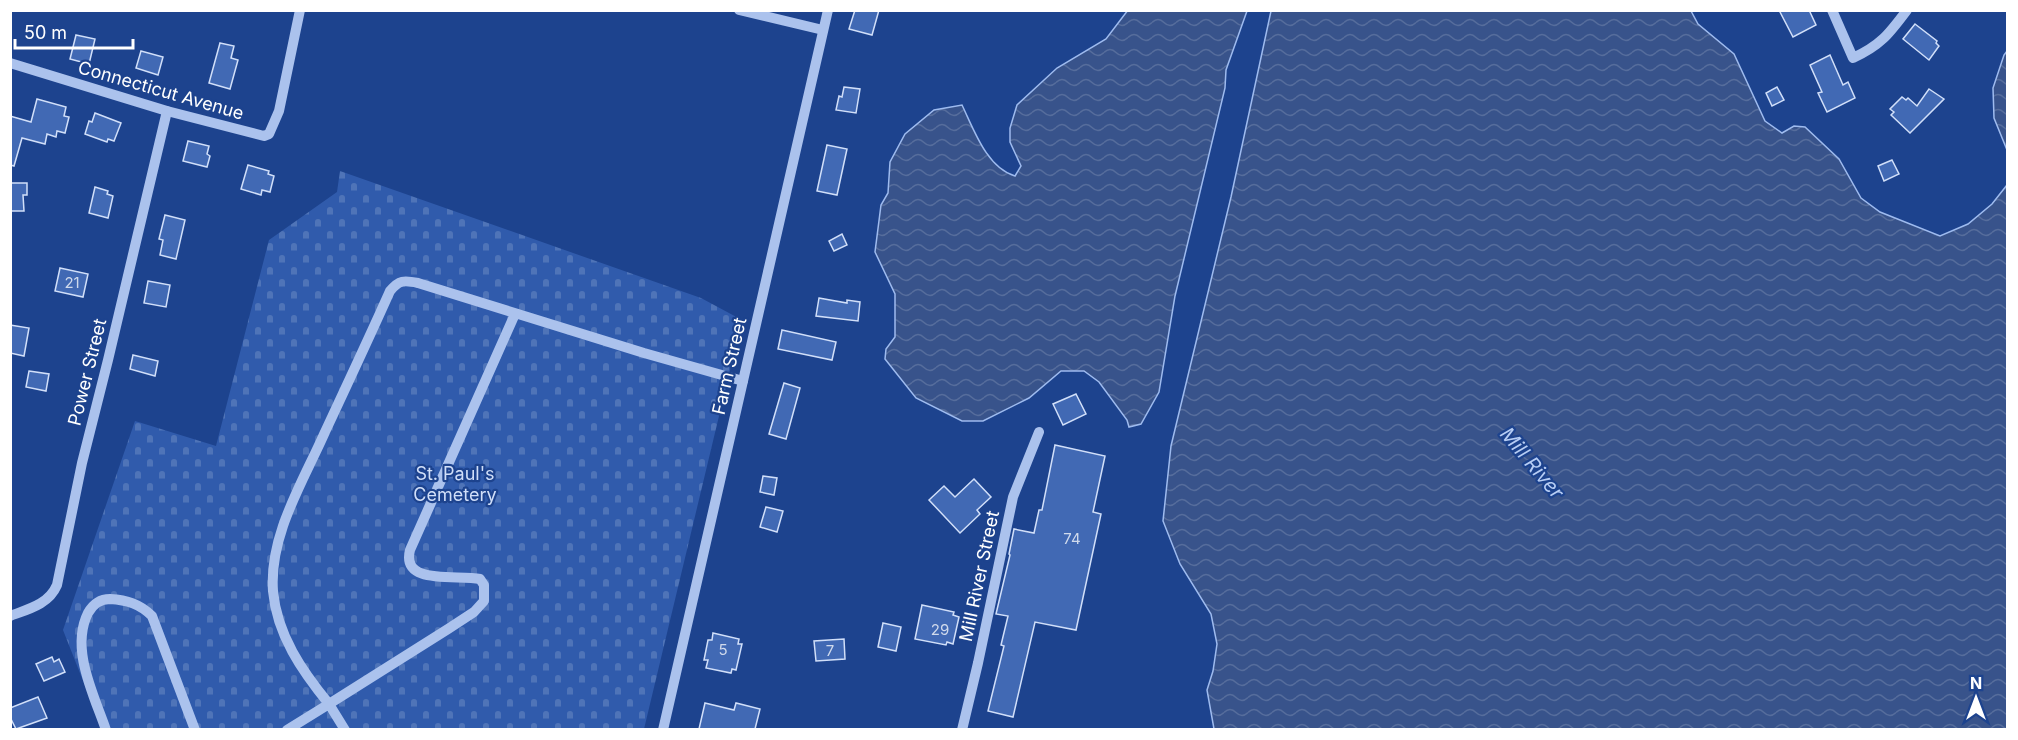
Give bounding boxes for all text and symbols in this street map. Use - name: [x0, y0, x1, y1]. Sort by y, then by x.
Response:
- scale bar: [15, 12, 134, 50]
- text: 50 m: [24, 22, 67, 43]
- street label: Connecticut Avenue: [76, 56, 246, 124]
- house number: 21: [64, 273, 80, 292]
- street label: Farm Street: [708, 315, 750, 417]
- street label: Power Street: [64, 316, 110, 428]
- water label: Mill River: [1495, 422, 1569, 504]
- park label: St. Paul's Cemetery: [413, 463, 497, 505]
- street label: Mill River Street: [955, 509, 1003, 643]
- house number: 74: [1063, 529, 1081, 548]
- house number: 29: [931, 620, 949, 639]
- house number: 5: [718, 640, 728, 659]
- house number: 7: [826, 641, 834, 660]
- north arrow: [1946, 668, 2006, 728]
- text: N: [1970, 673, 1982, 693]

